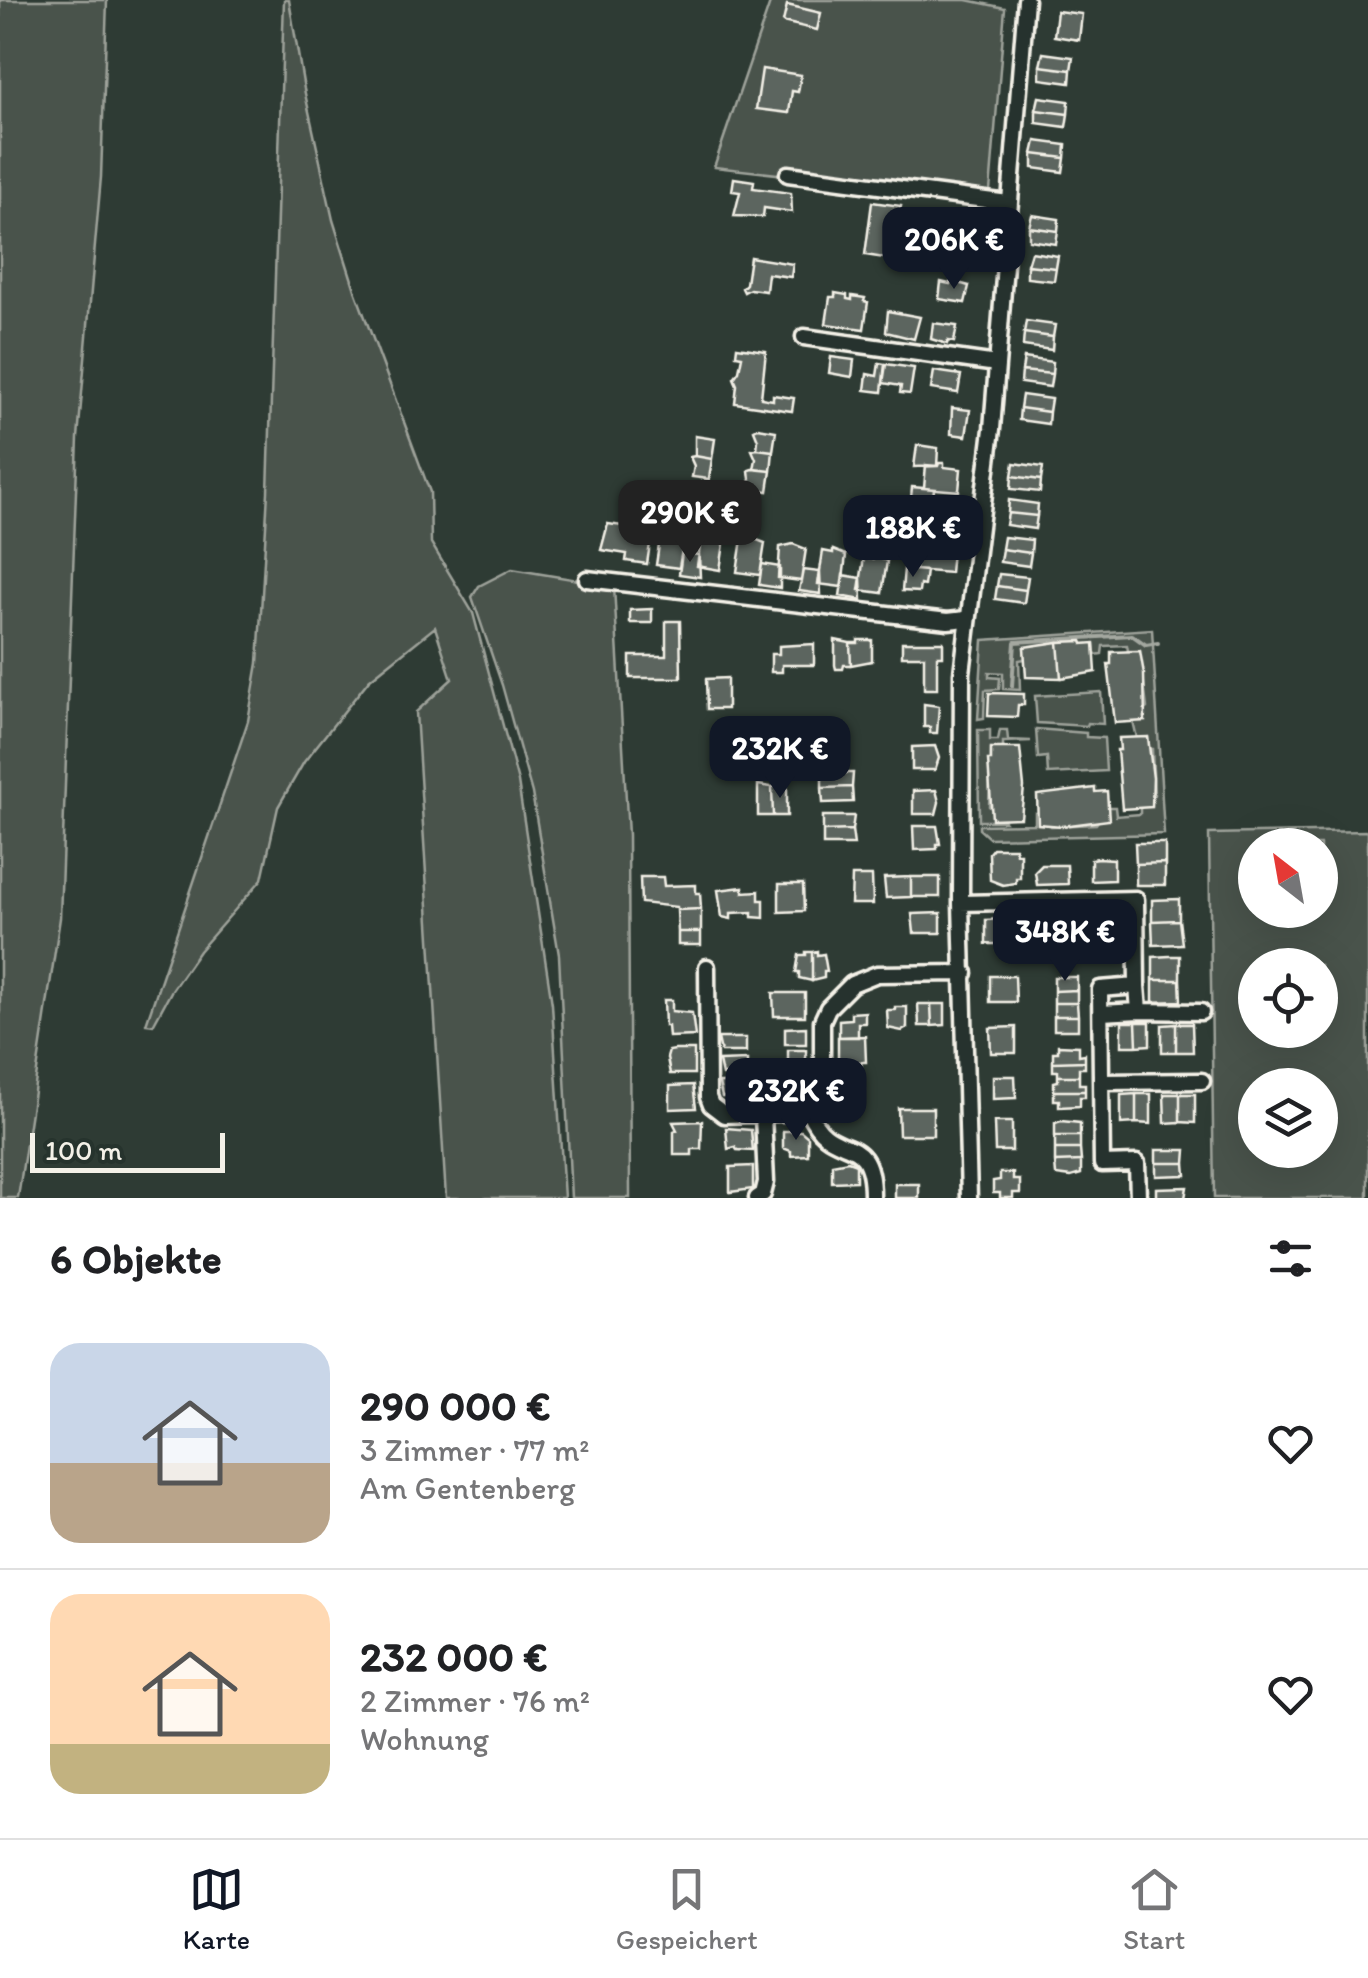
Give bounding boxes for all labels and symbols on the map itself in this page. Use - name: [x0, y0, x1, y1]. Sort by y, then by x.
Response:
- pin: 206K €: [873, 207, 1035, 292]
- pin: 290K €: [609, 480, 771, 565]
- pin: 188K €: [832, 495, 994, 580]
- pin: 232K €: [699, 716, 861, 801]
- north arrow: [1238, 828, 1338, 928]
- pin: 348K €: [984, 899, 1146, 984]
- pin: 232K €: [715, 1058, 877, 1143]
- scale bar: [30, 1128, 225, 1172]

